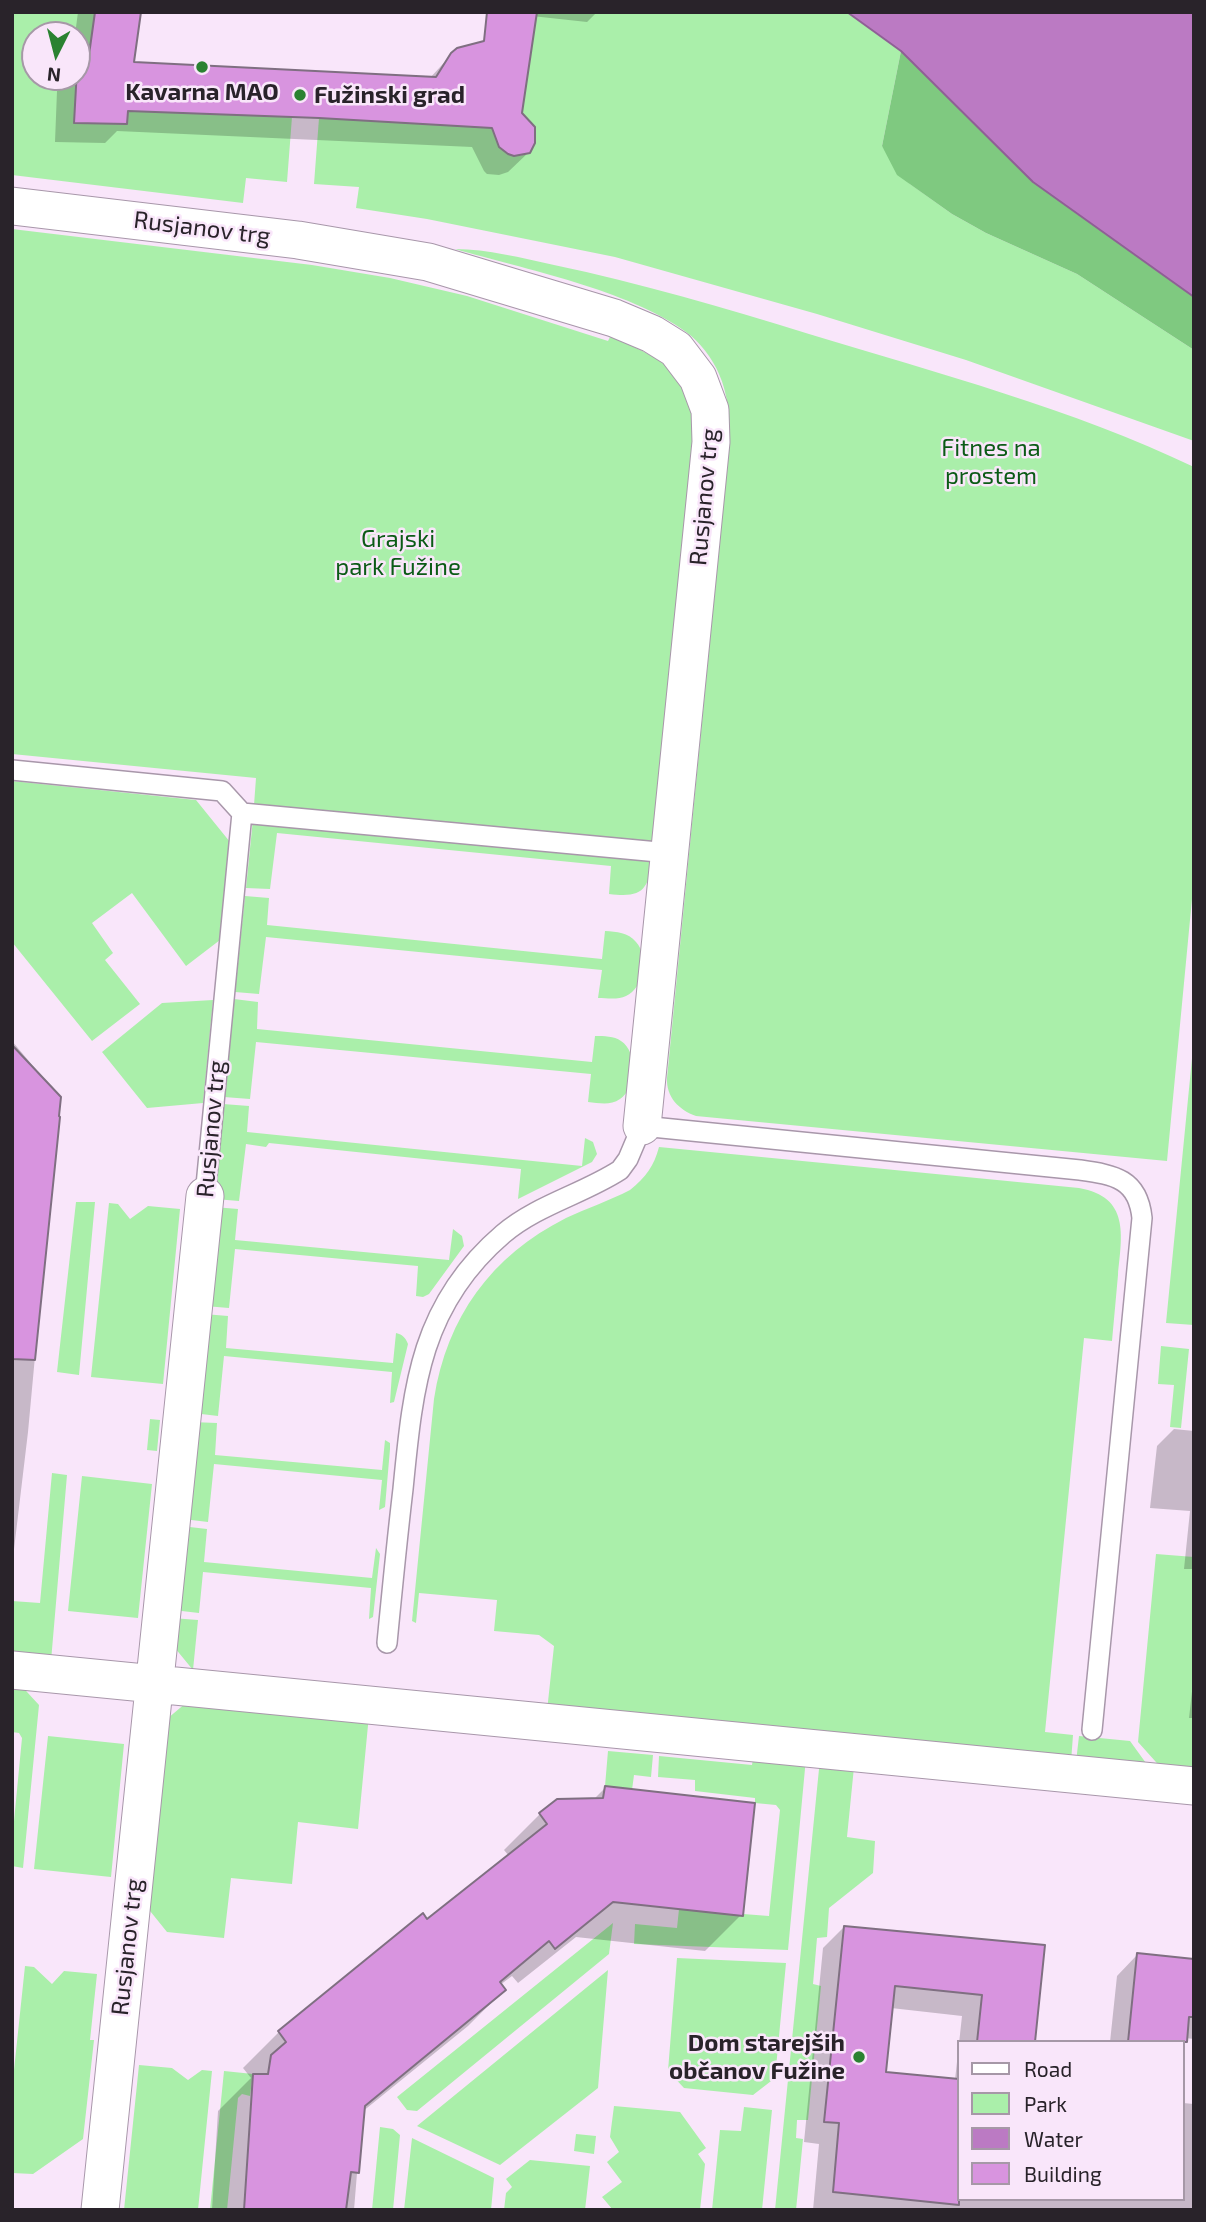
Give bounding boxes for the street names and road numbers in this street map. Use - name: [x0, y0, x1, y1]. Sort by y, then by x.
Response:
- street label: Rusjanov trg: [132, 205, 272, 251]
- street label: Rusjanov trg: [684, 427, 724, 567]
- street label: Rusjanov trg: [191, 1059, 231, 1199]
- street label: Rusjanov trg: [105, 1877, 149, 2017]

